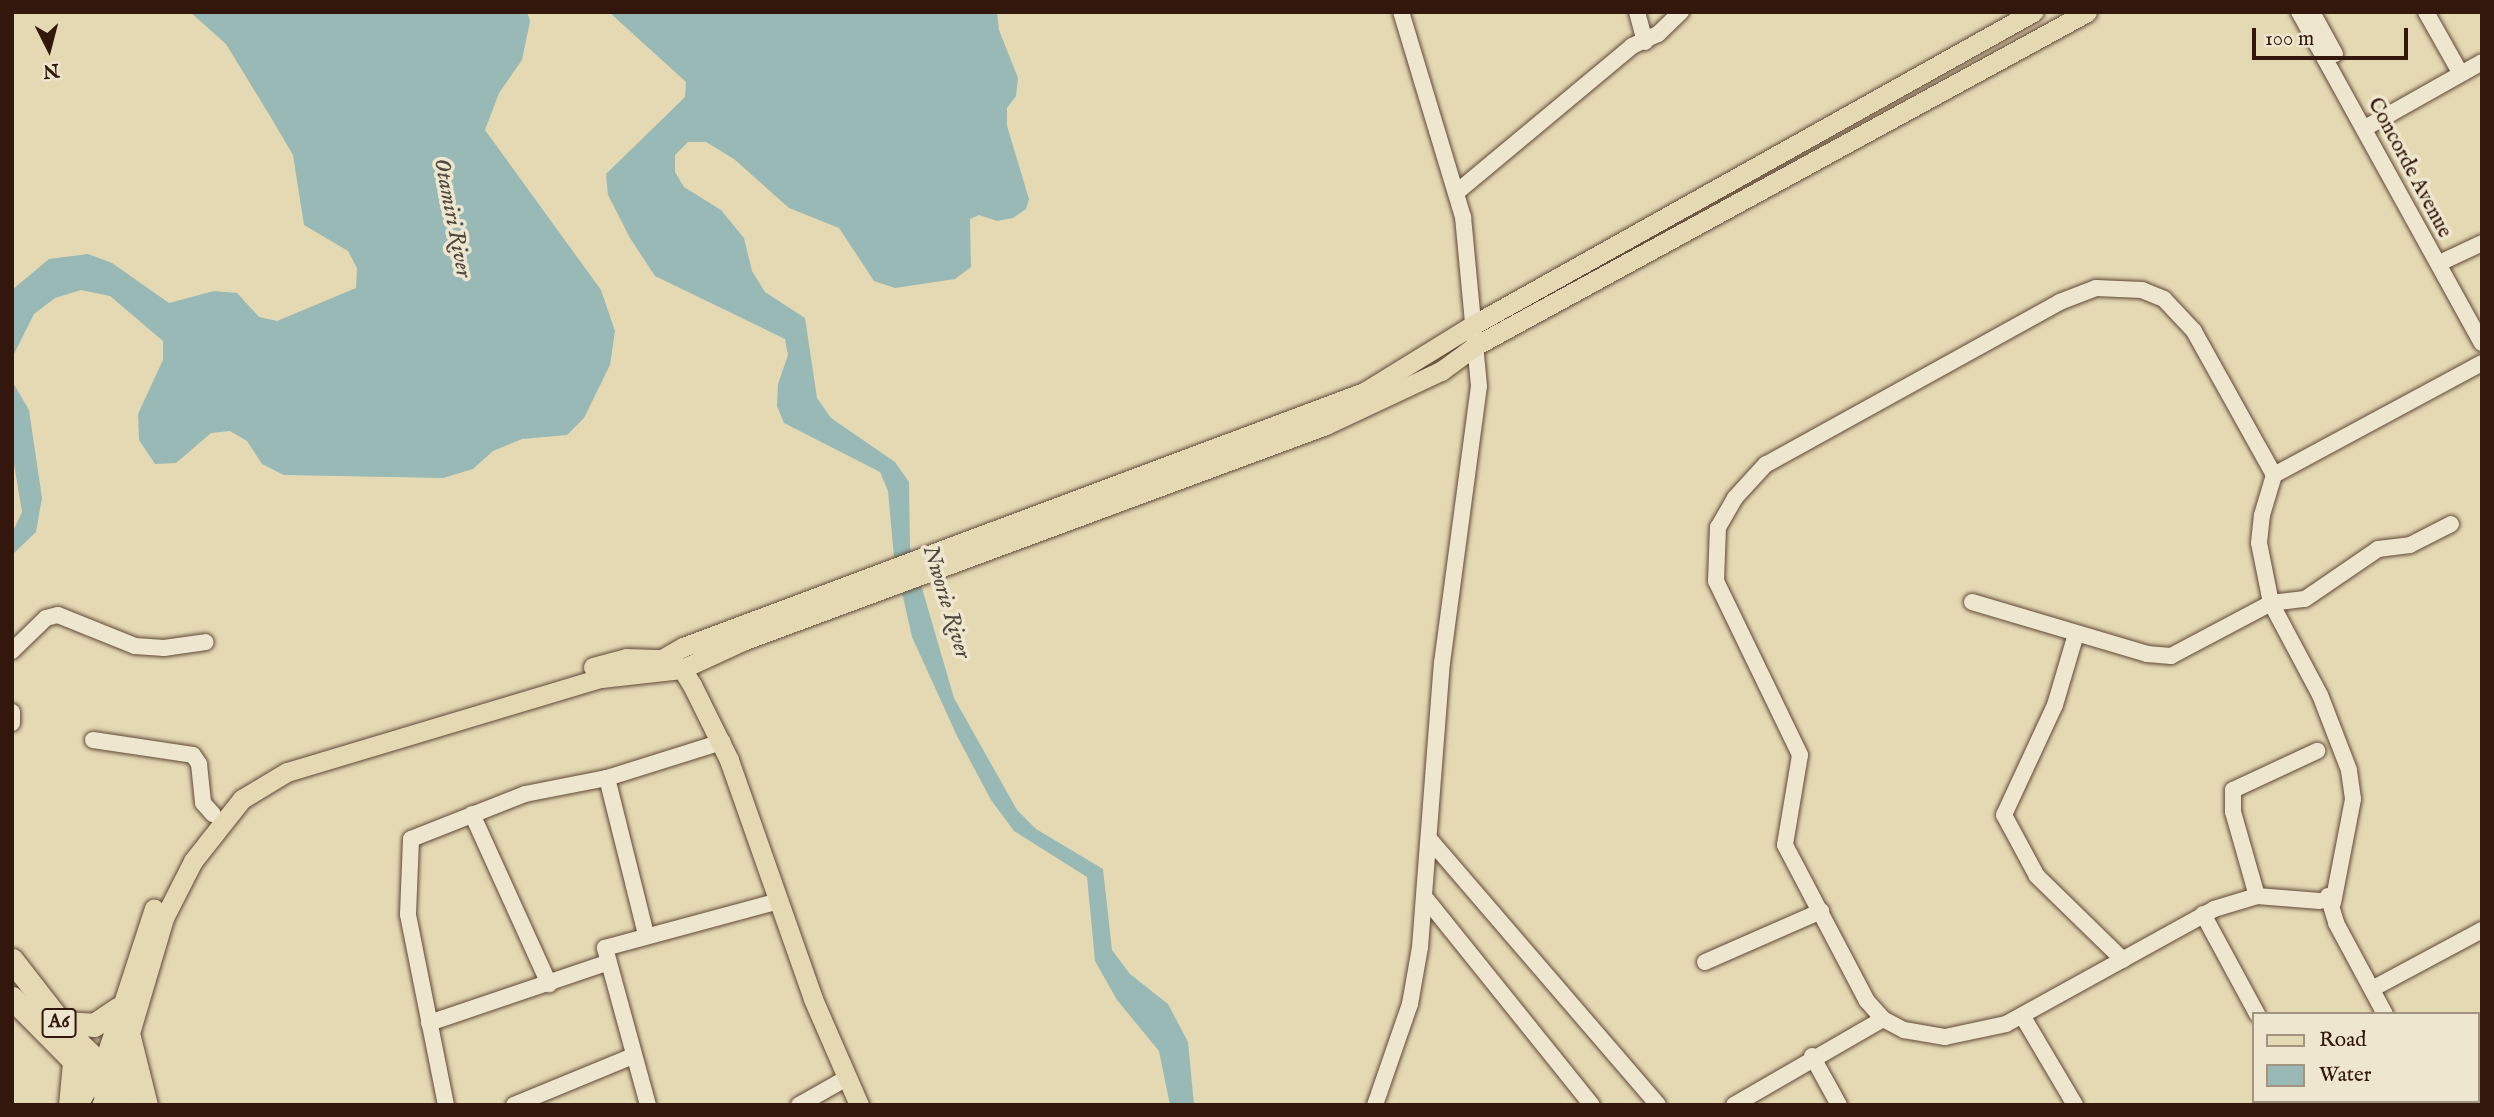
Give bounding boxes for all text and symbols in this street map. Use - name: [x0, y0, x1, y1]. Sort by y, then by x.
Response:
- north arrow: [14, 14, 84, 84]
- scale bar: [2256, 14, 2412, 58]
- text: 100 m: [2265, 26, 2314, 53]
- text: N: [42, 57, 61, 83]
- street label: Concorde Avenue: [2361, 94, 2457, 242]
- water label: Otamiri River: [427, 156, 477, 280]
- water label: Nworie River: [916, 542, 976, 662]
- road number: A6: [42, 1007, 76, 1038]
- legend: [2252, 1012, 2480, 1103]
- text: Road: [2319, 1027, 2366, 1054]
- text: Water: [2319, 1062, 2371, 1089]

